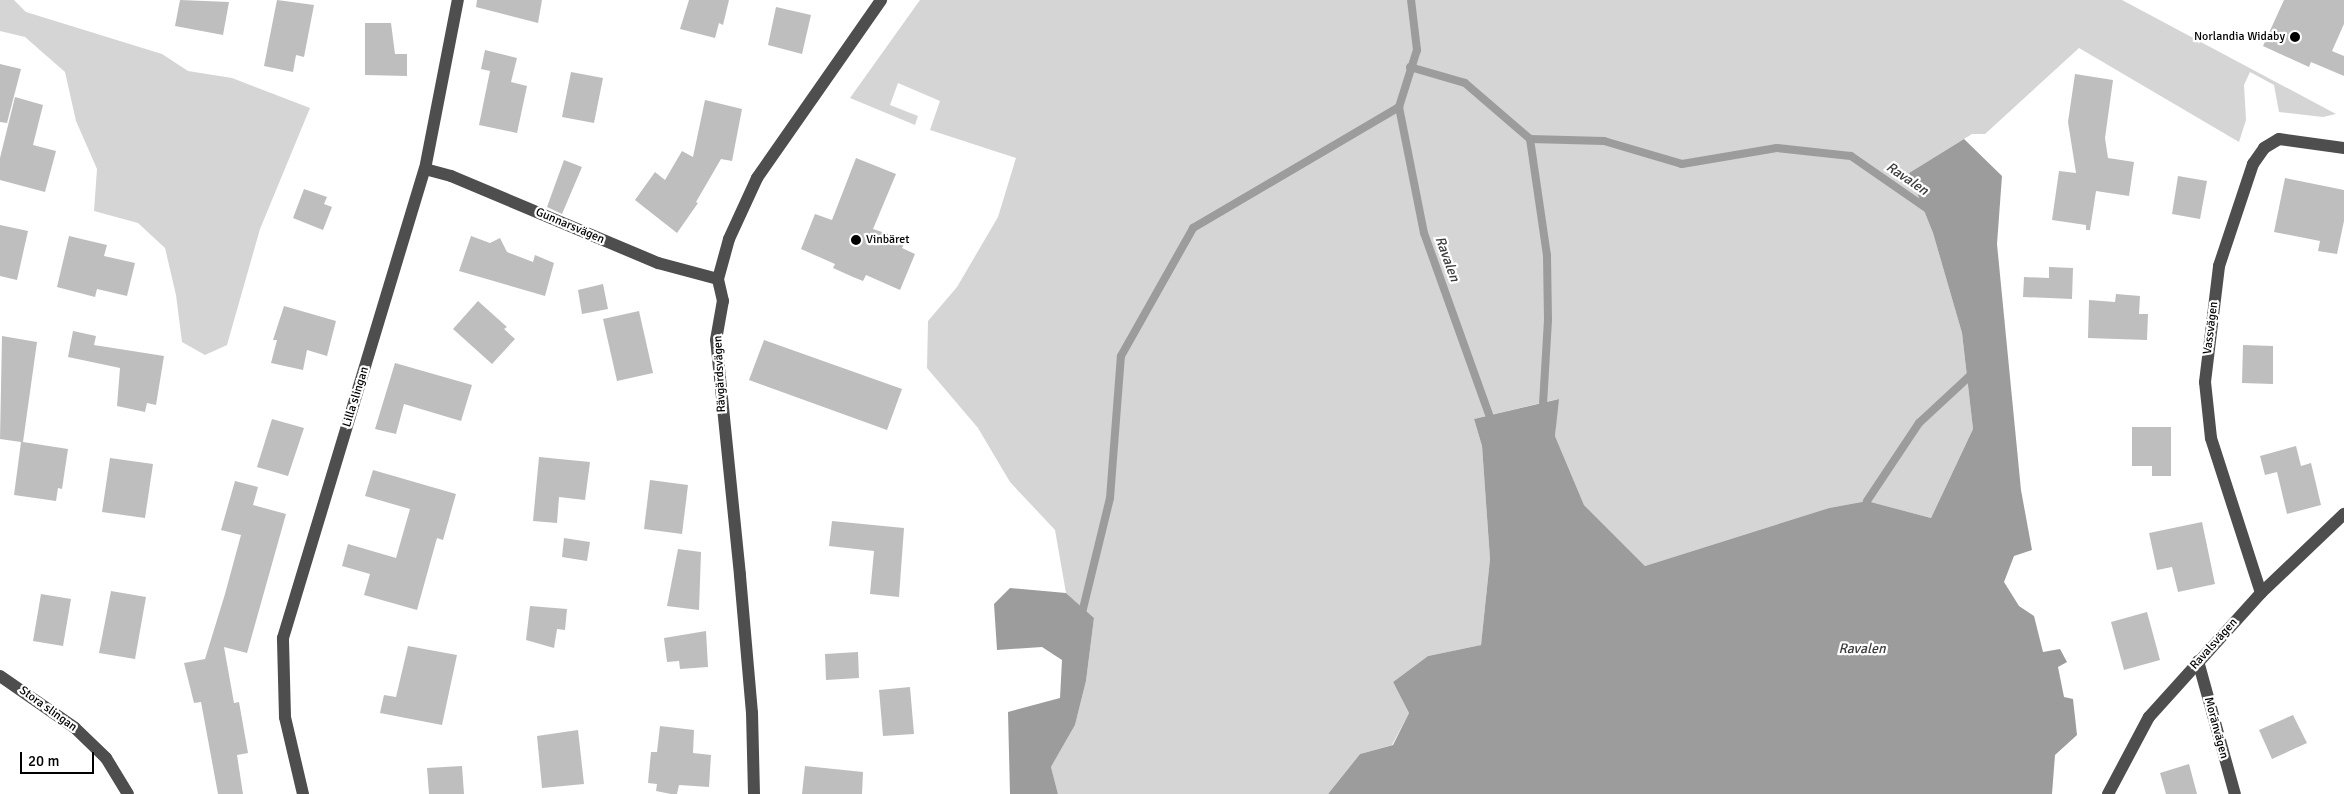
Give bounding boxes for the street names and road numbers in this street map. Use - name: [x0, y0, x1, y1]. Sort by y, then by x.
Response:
- street label: Gunnarsvägen: [533, 205, 607, 247]
- street label: Vassvägen: [2201, 301, 2221, 355]
- street label: Rävgärdsvägen: [711, 335, 729, 413]
- street label: Lilla slingan: [340, 365, 372, 429]
- street label: Ravalsvägen: [2187, 616, 2241, 672]
- street label: Stora slingan: [16, 683, 80, 735]
- street label: Moränvägen: [2201, 696, 2231, 760]

